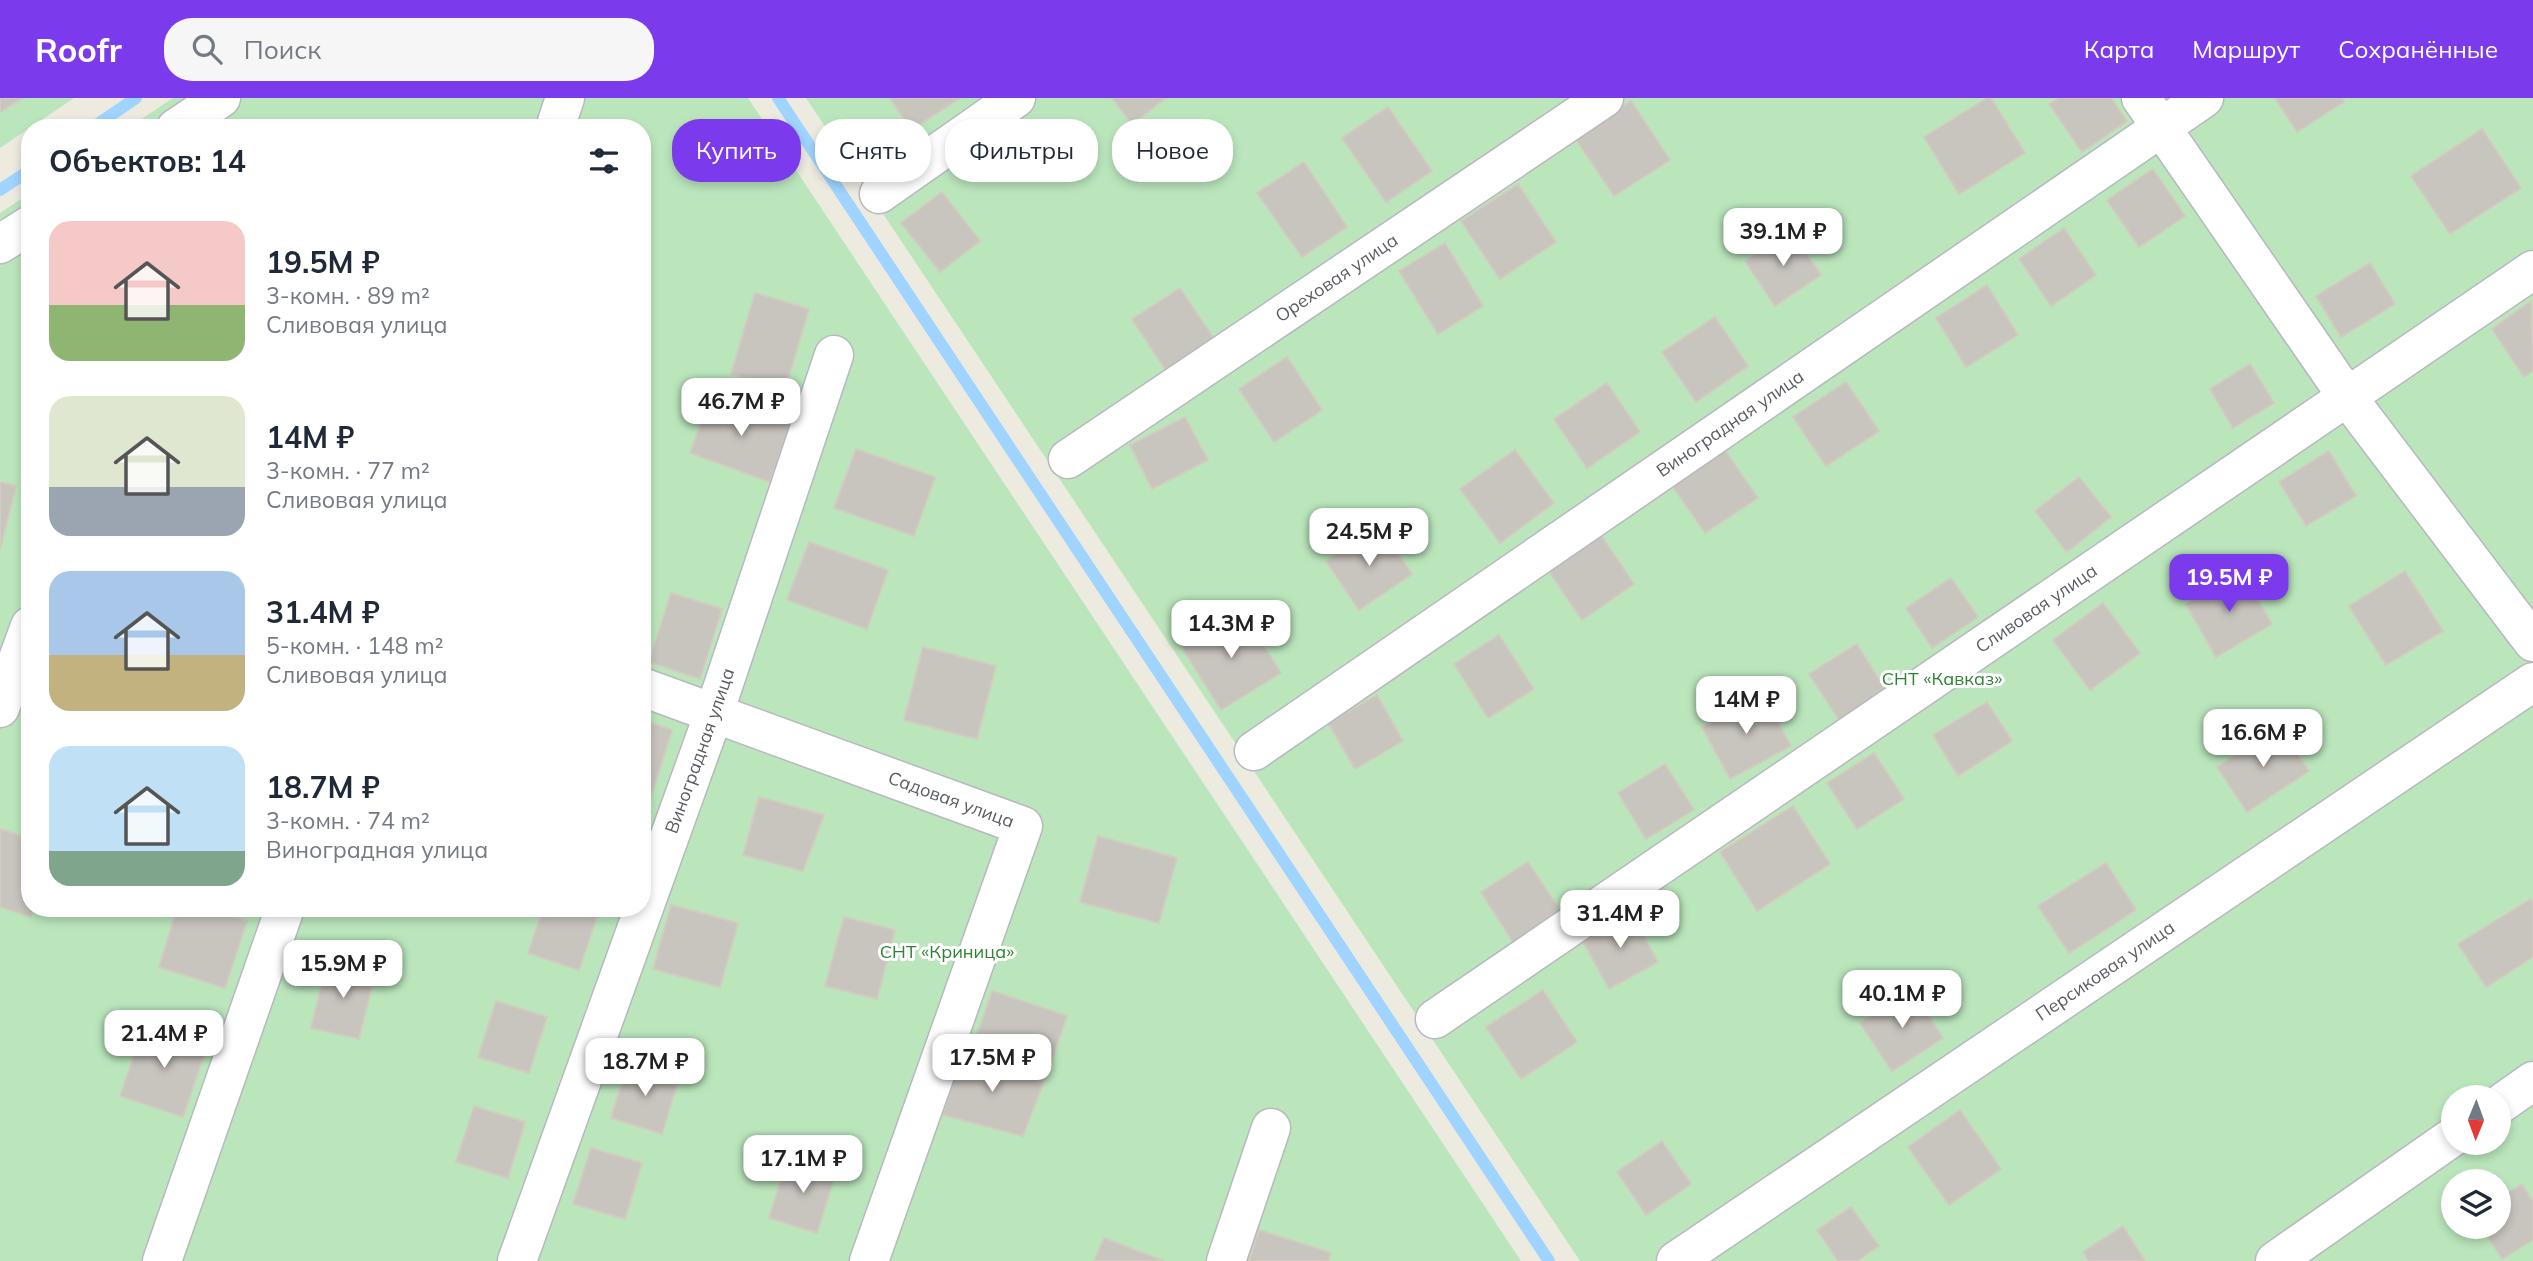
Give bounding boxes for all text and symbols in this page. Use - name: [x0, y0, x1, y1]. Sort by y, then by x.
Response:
- search box: [164, 18, 654, 81]
- text: Roofr: [35, 29, 122, 70]
- icon: search: [188, 30, 226, 68]
- text: Поиск: [244, 33, 321, 66]
- text: Карта: [2084, 34, 2154, 64]
- text: Маршрут: [2192, 34, 2300, 64]
- text: Сохранённые: [2338, 34, 2498, 64]
- chip: Купить: [672, 119, 801, 182]
- chip: Снять: [815, 119, 931, 182]
- chip: Фильтры: [945, 119, 1098, 182]
- chip: Новое: [1112, 119, 1233, 182]
- text: Объектов: 14: [49, 142, 246, 180]
- icon: filters: [585, 142, 623, 180]
- pin: 39.1M ₽: [1718, 208, 1848, 268]
- text: 39.1M ₽: [1739, 216, 1827, 245]
- street label: Ореховая улица: [1271, 228, 1402, 327]
- text: 19.5M ₽: [266, 243, 380, 281]
- icon: home: [105, 249, 189, 333]
- text: 3-комн. · 89 m²: [266, 281, 430, 310]
- text: Сливовая улица: [266, 310, 448, 339]
- street label: Виноградная улица: [1652, 364, 1808, 482]
- pin: 46.7M ₽: [676, 378, 806, 438]
- text: 46.7M ₽: [697, 386, 785, 415]
- text: 14M ₽: [266, 418, 354, 456]
- icon: home: [105, 424, 189, 508]
- text: 3-комн. · 77 m²: [266, 456, 430, 485]
- text: Сливовая улица: [266, 485, 448, 514]
- pin: 24.5M ₽: [1304, 508, 1434, 568]
- text: 24.5M ₽: [1325, 516, 1413, 545]
- pin: 19.5M ₽: [2164, 554, 2294, 614]
- street label: Сливовая улица: [1971, 559, 2101, 658]
- text: 19.5M ₽: [2185, 562, 2273, 591]
- text: 31.4M ₽: [266, 593, 380, 631]
- icon: home: [105, 599, 189, 683]
- pin: 14.3M ₽: [1166, 601, 1296, 660]
- text: 14.3M ₽: [1187, 608, 1275, 637]
- text: 5-комн. · 148 m²: [266, 631, 444, 660]
- text: Сливовая улица: [266, 660, 448, 689]
- street label: Виноградная улица: [660, 665, 739, 837]
- park label: СНТ «Кавказ»: [1882, 667, 2002, 690]
- pin: 14M ₽: [1697, 676, 1795, 736]
- text: 14M ₽: [1712, 684, 1780, 713]
- pin: 16.6M ₽: [2198, 710, 2328, 769]
- text: 16.6M ₽: [2219, 717, 2307, 746]
- street label: Садовая улица: [885, 766, 1017, 833]
- text: 18.7M ₽: [266, 768, 380, 806]
- icon: home: [105, 774, 189, 858]
- text: 3-комн. · 74 m²: [266, 806, 430, 835]
- text: Виноградная улица: [266, 835, 488, 864]
- pin: 31.4M ₽: [1555, 890, 1685, 950]
- text: 31.4M ₽: [1576, 898, 1664, 927]
- street label: Персиковая улица: [2031, 915, 2179, 1026]
- pin: 15.9M ₽: [278, 940, 408, 1000]
- park label: СНТ «Криница»: [880, 940, 1014, 963]
- text: 15.9M ₽: [299, 948, 387, 977]
- pin: 40.1M ₽: [1837, 970, 1967, 1030]
- text: 40.1M ₽: [1858, 978, 1946, 1007]
- pin: 21.4M ₽: [99, 1010, 229, 1070]
- text: 21.4M ₽: [120, 1018, 208, 1047]
- pin: 17.5M ₽: [927, 1034, 1057, 1094]
- pin: 18.7M ₽: [580, 1038, 710, 1098]
- text: 17.5M ₽: [948, 1042, 1036, 1071]
- text: 18.7M ₽: [601, 1046, 689, 1075]
- north arrow: [2441, 1085, 2511, 1155]
- map controls: [2441, 1085, 2511, 1239]
- pin: 17.1M ₽: [738, 1136, 868, 1195]
- text: 17.1M ₽: [759, 1143, 847, 1172]
- button: layers: [2441, 1169, 2511, 1239]

